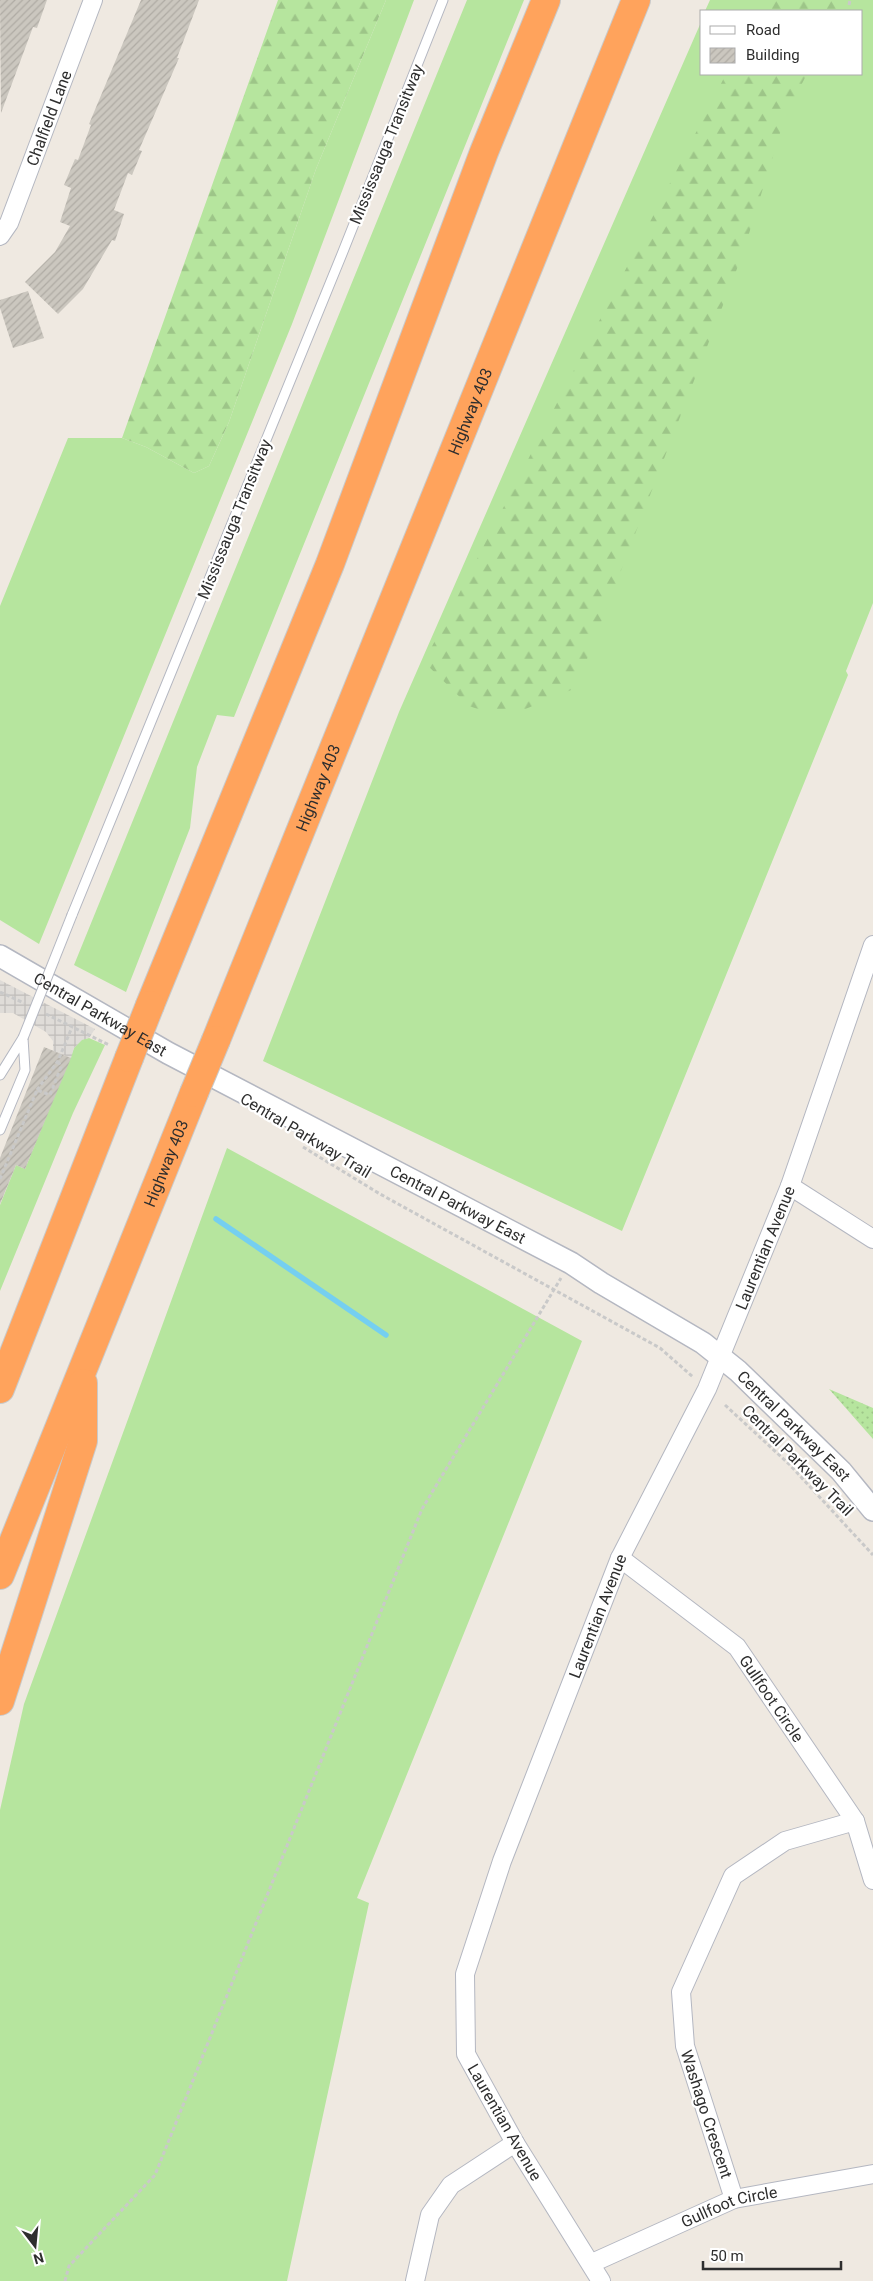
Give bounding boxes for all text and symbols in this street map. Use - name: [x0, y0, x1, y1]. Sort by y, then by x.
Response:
- legend: [700, 10, 863, 75]
- text: Road: [746, 21, 780, 39]
- text: Building: [746, 46, 800, 64]
- street label: Mississauga Transitway: [346, 61, 427, 227]
- street label: Chalfield Lane: [22, 68, 76, 169]
- street label: Highway 403: [444, 365, 496, 458]
- street label: Mississauga Transitway: [194, 436, 275, 602]
- street label: Highway 403: [292, 742, 344, 834]
- street label: Central Parkway East: [30, 969, 170, 1060]
- street label: Central Parkway Trail: [237, 1089, 375, 1182]
- street label: Highway 403: [140, 1117, 192, 1210]
- street label: Central Parkway East: [387, 1161, 529, 1248]
- street label: Laurentian Avenue: [732, 1183, 799, 1312]
- street label: Central Parkway East: [733, 1367, 854, 1485]
- street label: Central Parkway Trail: [738, 1401, 857, 1520]
- street label: Laurentian Avenue: [565, 1551, 631, 1681]
- street label: Gullfoot Circle: [735, 1652, 808, 1746]
- street label: Washago Crescent: [677, 2048, 736, 2181]
- street label: Laurentian Avenue: [463, 2060, 546, 2184]
- street label: Gullfoot Circle: [678, 2182, 779, 2232]
- north arrow: [10, 2221, 60, 2271]
- scale bar: [703, 2238, 840, 2270]
- text: 50 m: [710, 2247, 744, 2265]
- text: N: [32, 2249, 46, 2268]

